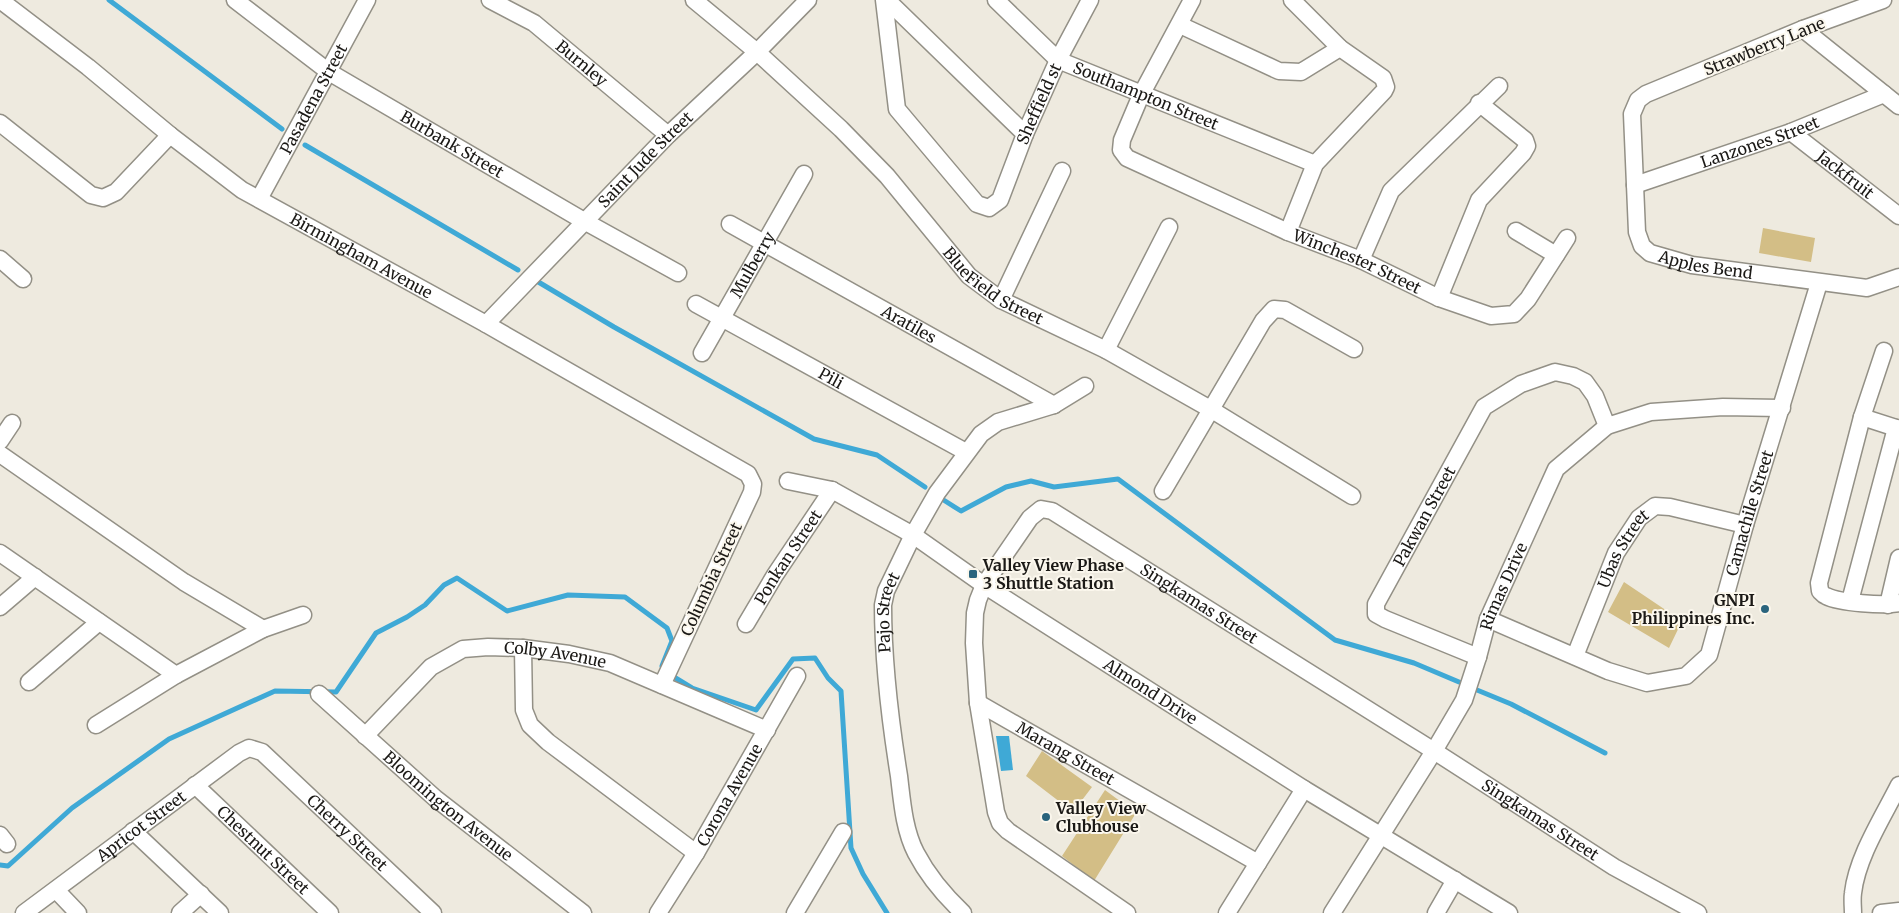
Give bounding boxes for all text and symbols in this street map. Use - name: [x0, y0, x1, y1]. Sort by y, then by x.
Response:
- street label: Strawberry Lane: [1701, 13, 1827, 79]
- street label: Burnley: [552, 36, 612, 91]
- street label: Pasadena Street: [275, 40, 352, 157]
- street label: Southampton Street: [1070, 57, 1222, 134]
- street label: Sheffield st: [1012, 59, 1066, 147]
- street label: Burbank Street: [397, 106, 508, 182]
- street label: Saint Jude Street: [594, 107, 697, 212]
- street label: Lanzones Street: [1698, 111, 1823, 172]
- street label: Jackfruit: [1812, 145, 1879, 203]
- street label: Birmingham Avenue: [287, 209, 436, 303]
- street label: Winchester Street: [1289, 225, 1425, 298]
- street label: Mulberry: [726, 227, 780, 301]
- street label: BlueField Street: [939, 243, 1047, 329]
- street label: Apples Bend: [1655, 246, 1754, 283]
- street label: Aratiles: [877, 300, 940, 347]
- street label: Pili: [815, 363, 847, 393]
- street label: Camachile Street: [1721, 447, 1778, 578]
- street label: Pakwan Street: [1389, 462, 1460, 570]
- street label: Ubas Street: [1593, 504, 1653, 591]
- street label: Ponkan Street: [750, 505, 826, 608]
- street label: Columbia Street: [676, 518, 746, 639]
- street label: Rimas Drive: [1475, 539, 1531, 632]
- place label: Valley View Phase 3 Shuttle Station: [982, 555, 1124, 593]
- street label: Singkamas Street: [1137, 559, 1262, 648]
- street label: Pajo Street: [873, 568, 904, 653]
- marker: Valley View Phase 3 Shuttle Station: [967, 568, 979, 580]
- place label: GNPI Philippines Inc.: [1631, 590, 1755, 628]
- marker: GNPI Philippines Inc.: [1759, 603, 1771, 615]
- street label: Colby Avenue: [504, 637, 608, 672]
- street label: Almond Drive: [1099, 653, 1201, 728]
- street label: Marang Street: [1013, 717, 1119, 789]
- street label: Corona Avenue: [692, 740, 766, 850]
- street label: Bloomington Avenue: [379, 747, 517, 865]
- street label: Singkamas Street: [1478, 775, 1603, 865]
- street label: Apricot Street: [92, 786, 190, 866]
- street label: Cherry Street: [303, 790, 392, 875]
- place label: Valley View Clubhouse: [1055, 798, 1146, 836]
- street label: Chestnut Street: [213, 801, 314, 899]
- marker: Valley View Clubhouse: [1040, 811, 1052, 823]

